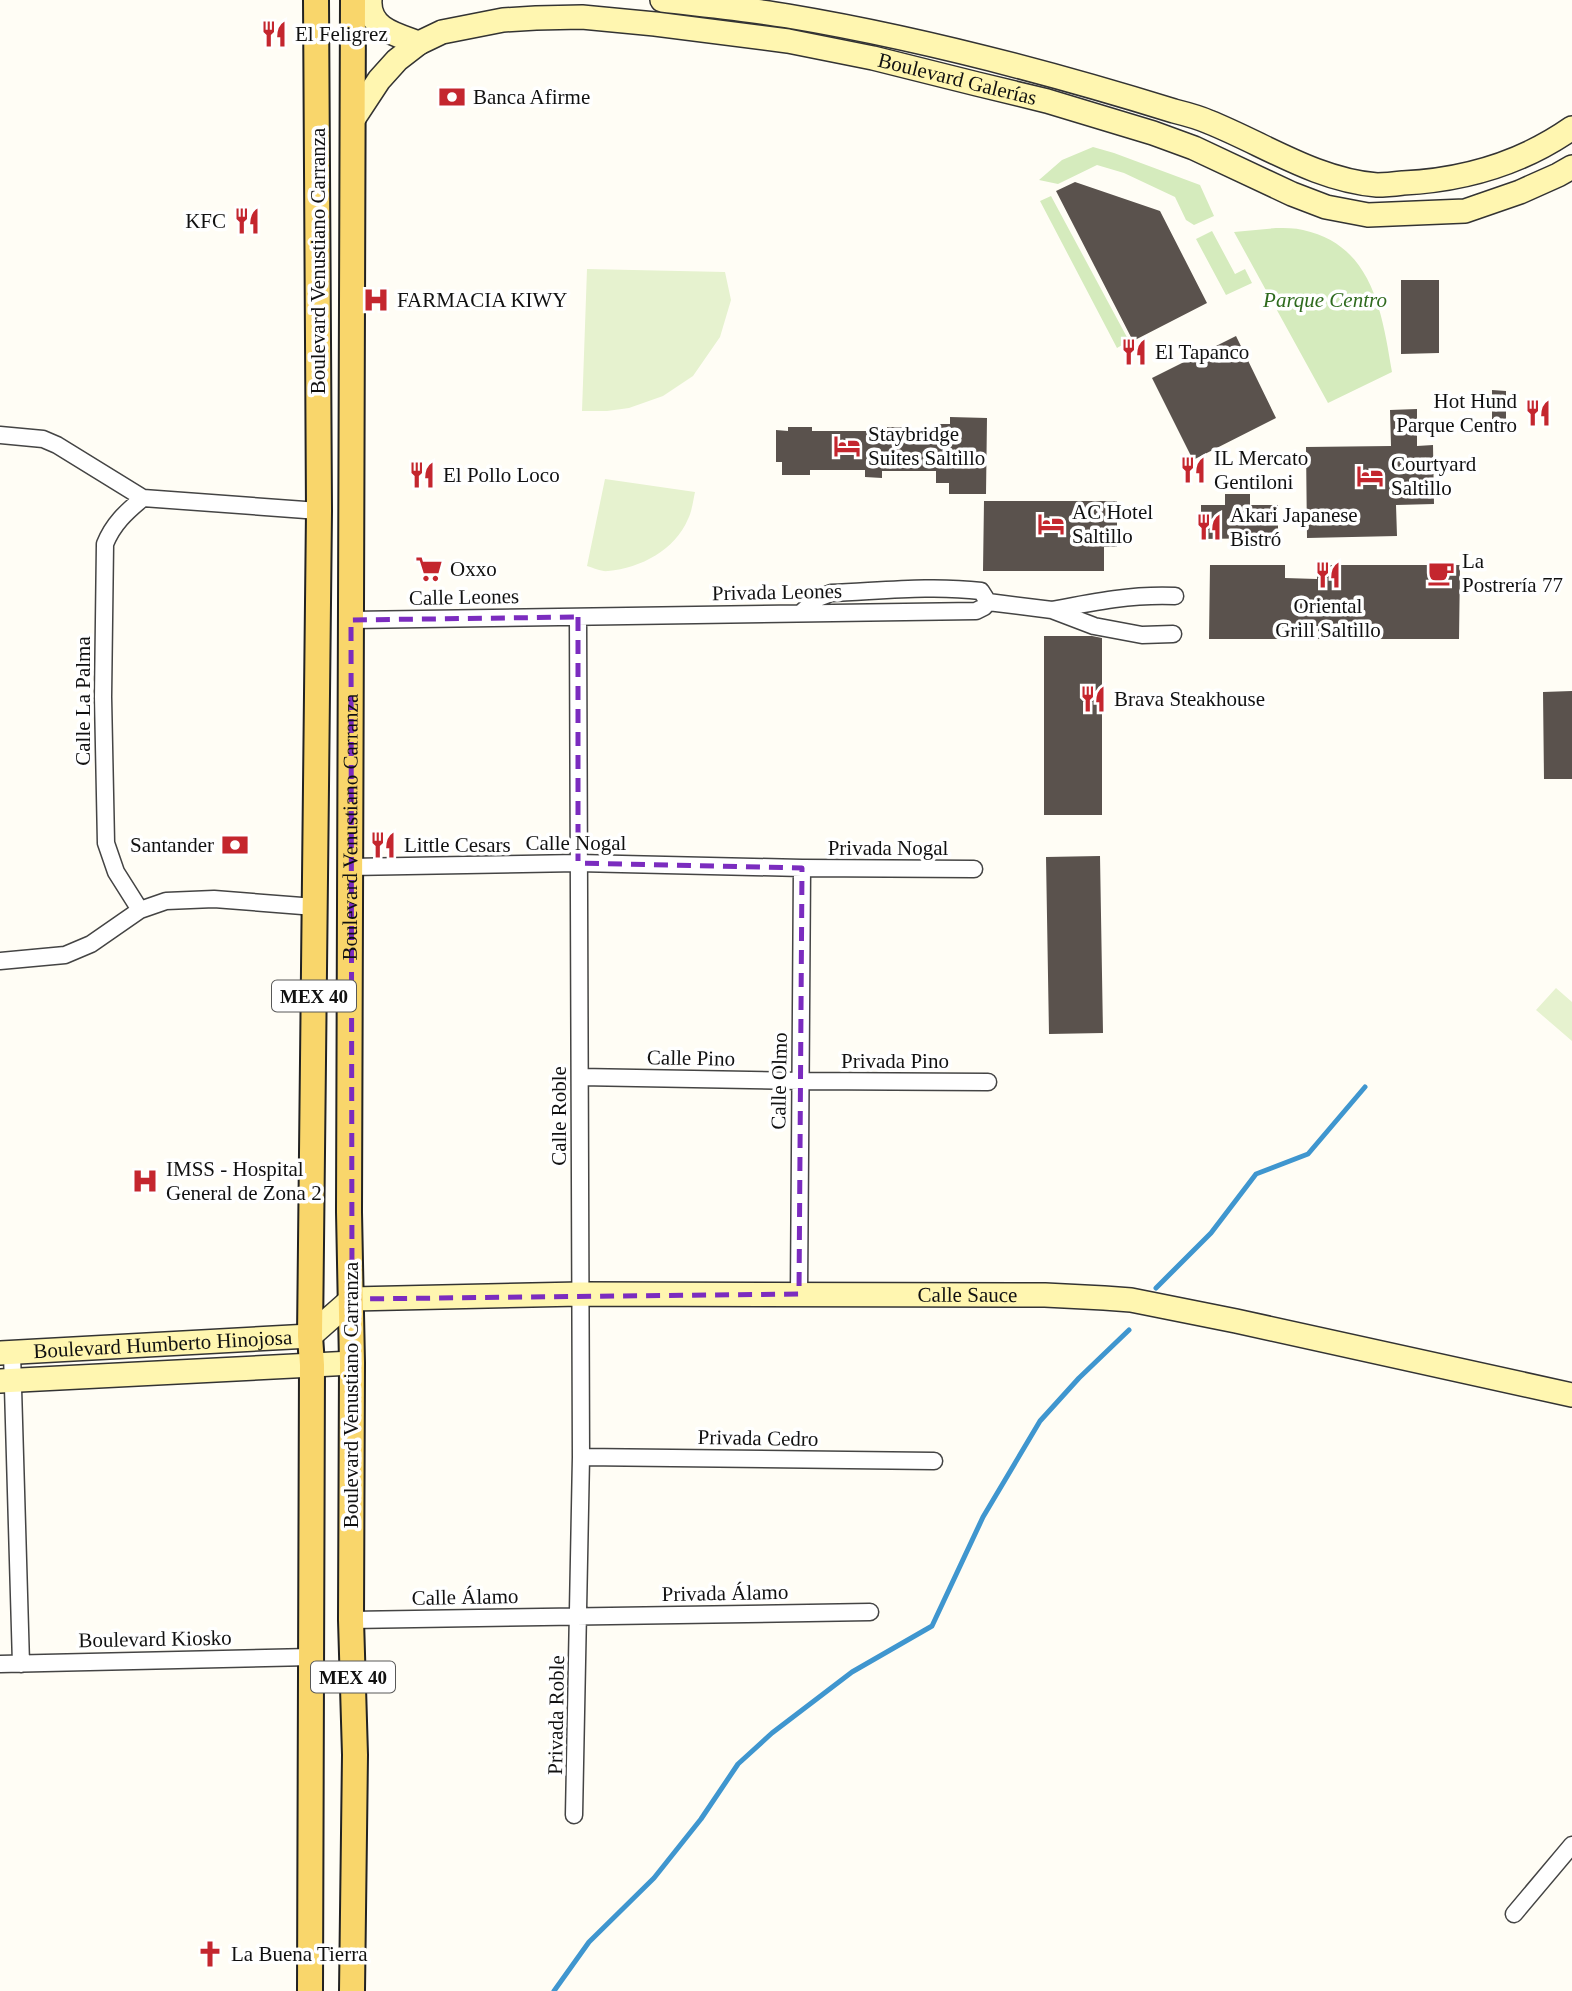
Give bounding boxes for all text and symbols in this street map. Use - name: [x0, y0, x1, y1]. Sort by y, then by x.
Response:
- restaurant icon: El Feligrez: [259, 19, 289, 49]
- place label: El Feligrez: [295, 22, 388, 46]
- street label: Boulevard Galerías: [875, 48, 1039, 110]
- bank icon: Banca Afirme: [437, 82, 467, 112]
- place label: Banca Afirme: [473, 85, 590, 109]
- street label: Boulevard Venustiano Carranza: [306, 127, 330, 394]
- restaurant icon: KFC: [232, 206, 262, 236]
- place label: KFC: [185, 209, 226, 233]
- hospital icon: FARMACIA KIWY: [361, 285, 391, 315]
- place label: FARMACIA KIWY: [397, 288, 568, 312]
- park label: Parque Centro: [1262, 288, 1387, 312]
- restaurant icon: El Tapanco: [1119, 337, 1149, 367]
- place label: El Tapanco: [1155, 340, 1249, 364]
- place label: Hot Hund Parque Centro: [1396, 389, 1517, 437]
- restaurant icon: Hot Hund Parque Centro: [1523, 398, 1553, 428]
- place label: Staybridge Suites Saltillo: [868, 422, 985, 470]
- hotel icon: Staybridge Suites Saltillo: [832, 431, 862, 461]
- place label: IL Mercato Gentiloni: [1214, 446, 1308, 494]
- place label: Courtyard Saltillo: [1391, 452, 1477, 500]
- restaurant icon: IL Mercato Gentiloni: [1178, 455, 1208, 485]
- restaurant icon: El Pollo Loco: [407, 460, 437, 490]
- hotel icon: Courtyard Saltillo: [1355, 461, 1385, 491]
- place label: El Pollo Loco: [443, 463, 560, 487]
- place label: AC Hotel Saltillo: [1072, 500, 1153, 548]
- place label: Akari Japanese Bistró: [1230, 503, 1358, 551]
- hotel icon: AC Hotel Saltillo: [1036, 509, 1066, 539]
- restaurant icon: Akari Japanese Bistró: [1194, 512, 1224, 542]
- place label: La Postrería 77: [1462, 549, 1563, 597]
- supermarket icon: Oxxo: [414, 554, 444, 584]
- place label: Oxxo: [450, 557, 497, 581]
- cafe icon: La Postrería 77: [1426, 558, 1456, 588]
- restaurant icon: Oriental Grill Saltillo: [1313, 560, 1343, 590]
- street label: Privada Leones: [712, 579, 842, 605]
- street label: Calle Leones: [409, 584, 519, 610]
- place label: Oriental Grill Saltillo: [1275, 594, 1381, 642]
- street label: Calle La Palma: [71, 636, 95, 766]
- restaurant icon: Brava Steakhouse: [1078, 684, 1108, 714]
- place label: Brava Steakhouse: [1114, 687, 1265, 711]
- street label: Boulevard Venustiano Carranza: [338, 693, 363, 961]
- bank icon: Santander: [220, 830, 250, 860]
- restaurant icon: Little Cesars: [368, 830, 398, 860]
- street label: Calle Nogal: [526, 831, 627, 855]
- place label: Santander: [130, 833, 214, 857]
- place label: Little Cesars: [404, 833, 511, 857]
- street label: Privada Nogal: [828, 836, 949, 860]
- road number: MEX 40: [272, 980, 356, 1012]
- street label: Calle Olmo: [766, 1032, 792, 1130]
- street label: Calle Pino: [647, 1045, 735, 1071]
- street label: Privada Pino: [841, 1049, 949, 1073]
- street label: Calle Roble: [547, 1066, 571, 1166]
- place label: IMSS - Hospital General de Zona 2: [166, 1157, 322, 1205]
- hospital icon: IMSS - Hospital General de Zona 2: [130, 1166, 160, 1196]
- street label: Boulevard Venustiano Carranza: [339, 1261, 363, 1528]
- street label: Calle Sauce: [918, 1283, 1017, 1307]
- street label: Boulevard Humberto Hinojosa: [33, 1325, 293, 1363]
- street label: Privada Cedro: [697, 1425, 819, 1451]
- street label: Privada Álamo: [662, 1580, 788, 1606]
- street label: Calle Álamo: [411, 1584, 519, 1610]
- street label: Boulevard Kiosko: [78, 1626, 232, 1652]
- street label: Privada Roble: [543, 1655, 569, 1775]
- road number: MEX 40: [311, 1662, 395, 1693]
- church icon: La Buena Tierra: [195, 1939, 225, 1969]
- place label: La Buena Tierra: [231, 1942, 368, 1966]

